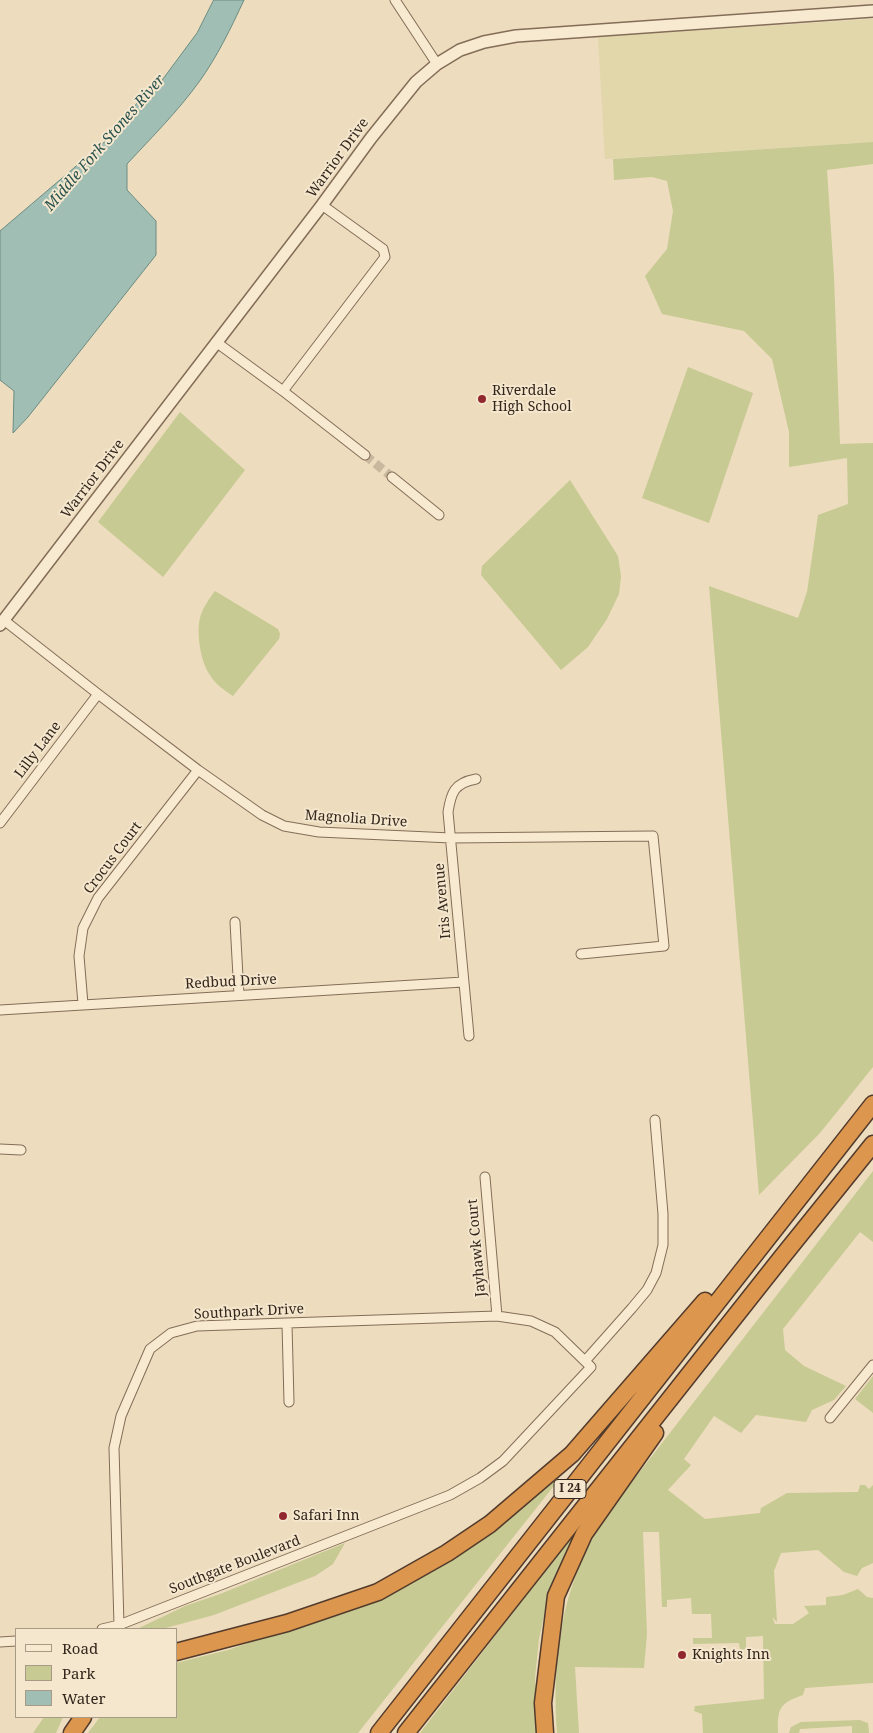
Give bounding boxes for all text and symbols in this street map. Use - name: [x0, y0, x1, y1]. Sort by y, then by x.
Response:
- water label: Middle Fork Stones River: [41, 71, 169, 215]
- street label: Warrior Drive: [303, 115, 373, 201]
- place label: Riverdale High School: [492, 383, 572, 416]
- marker: Riverdale High School: [476, 393, 488, 405]
- street label: Warrior Drive: [58, 436, 128, 522]
- street label: Lilly Lane: [11, 718, 65, 782]
- street label: Magnolia Drive: [304, 807, 408, 831]
- street label: Crocus Court: [80, 819, 146, 897]
- street label: Iris Avenue: [431, 862, 455, 940]
- street label: Redbud Drive: [185, 971, 277, 993]
- street label: Jayhawk Court: [464, 1198, 490, 1298]
- street label: Southpark Drive: [194, 1301, 304, 1323]
- road number: I 24: [554, 1480, 586, 1498]
- place label: Safari Inn: [293, 1508, 359, 1524]
- marker: Safari Inn: [277, 1510, 289, 1522]
- street label: Southgate Boulevard: [167, 1532, 303, 1598]
- legend: [15, 1628, 178, 1718]
- text: Road: [62, 1638, 98, 1658]
- place label: Knights Inn: [692, 1647, 770, 1663]
- marker: Knights Inn: [676, 1649, 688, 1661]
- text: Park: [62, 1663, 95, 1683]
- text: Water: [62, 1688, 105, 1708]

